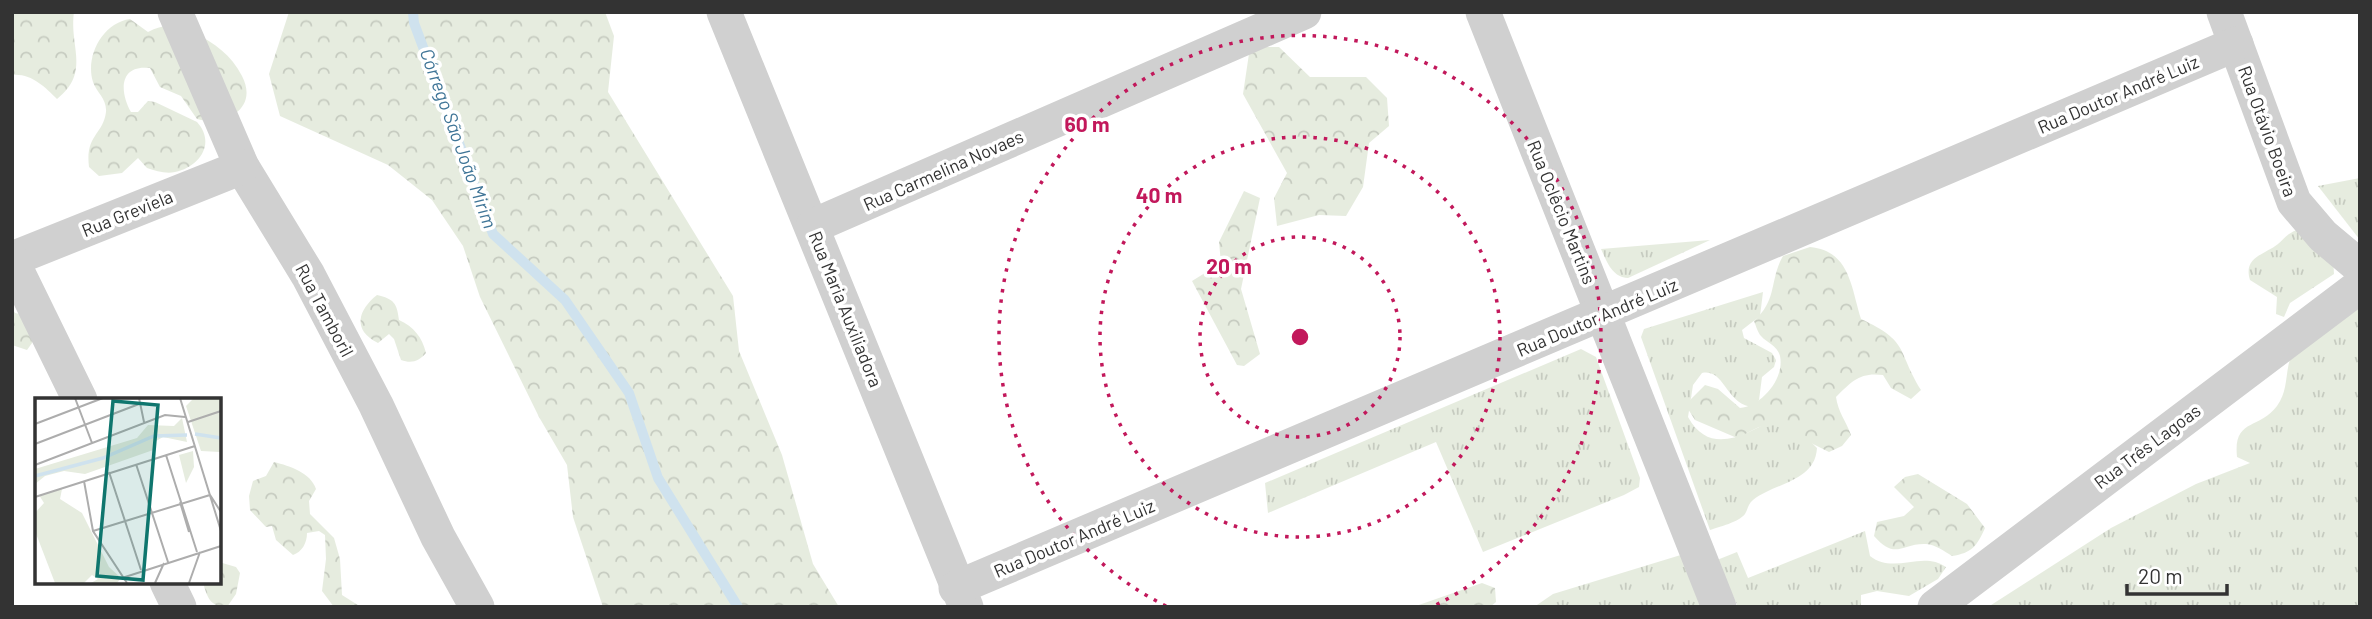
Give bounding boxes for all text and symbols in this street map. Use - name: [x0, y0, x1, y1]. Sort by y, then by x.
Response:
- water label: Córrego São João Mirim: [416, 45, 502, 231]
- street label: Rua Doutor André Luiz: [2034, 50, 2202, 138]
- street label: Rua Otávio Boeira: [2234, 63, 2302, 199]
- text: 60 m: [1065, 111, 1109, 136]
- street label: Rua Carmelina Novaes: [860, 125, 1026, 215]
- street label: Rua Oclêcio Martins: [1523, 137, 1601, 287]
- text: 40 m: [1136, 182, 1182, 207]
- street label: Rua Greviela: [78, 185, 176, 241]
- street label: Rua Maria Auxiliadora: [805, 228, 887, 390]
- text: 20 m: [1206, 253, 1252, 278]
- street label: Rua Tamboril: [291, 260, 359, 360]
- street label: Rua Doutor André Luiz: [1513, 273, 1681, 361]
- centre of rings: [1288, 325, 1312, 349]
- inset map: [35, 398, 220, 584]
- street label: Rua Três Lagoas: [2089, 399, 2205, 493]
- street label: Rua Doutor André Luiz: [990, 494, 1158, 582]
- scale bar: [2127, 552, 2227, 596]
- text: 20 m: [2138, 563, 2183, 588]

